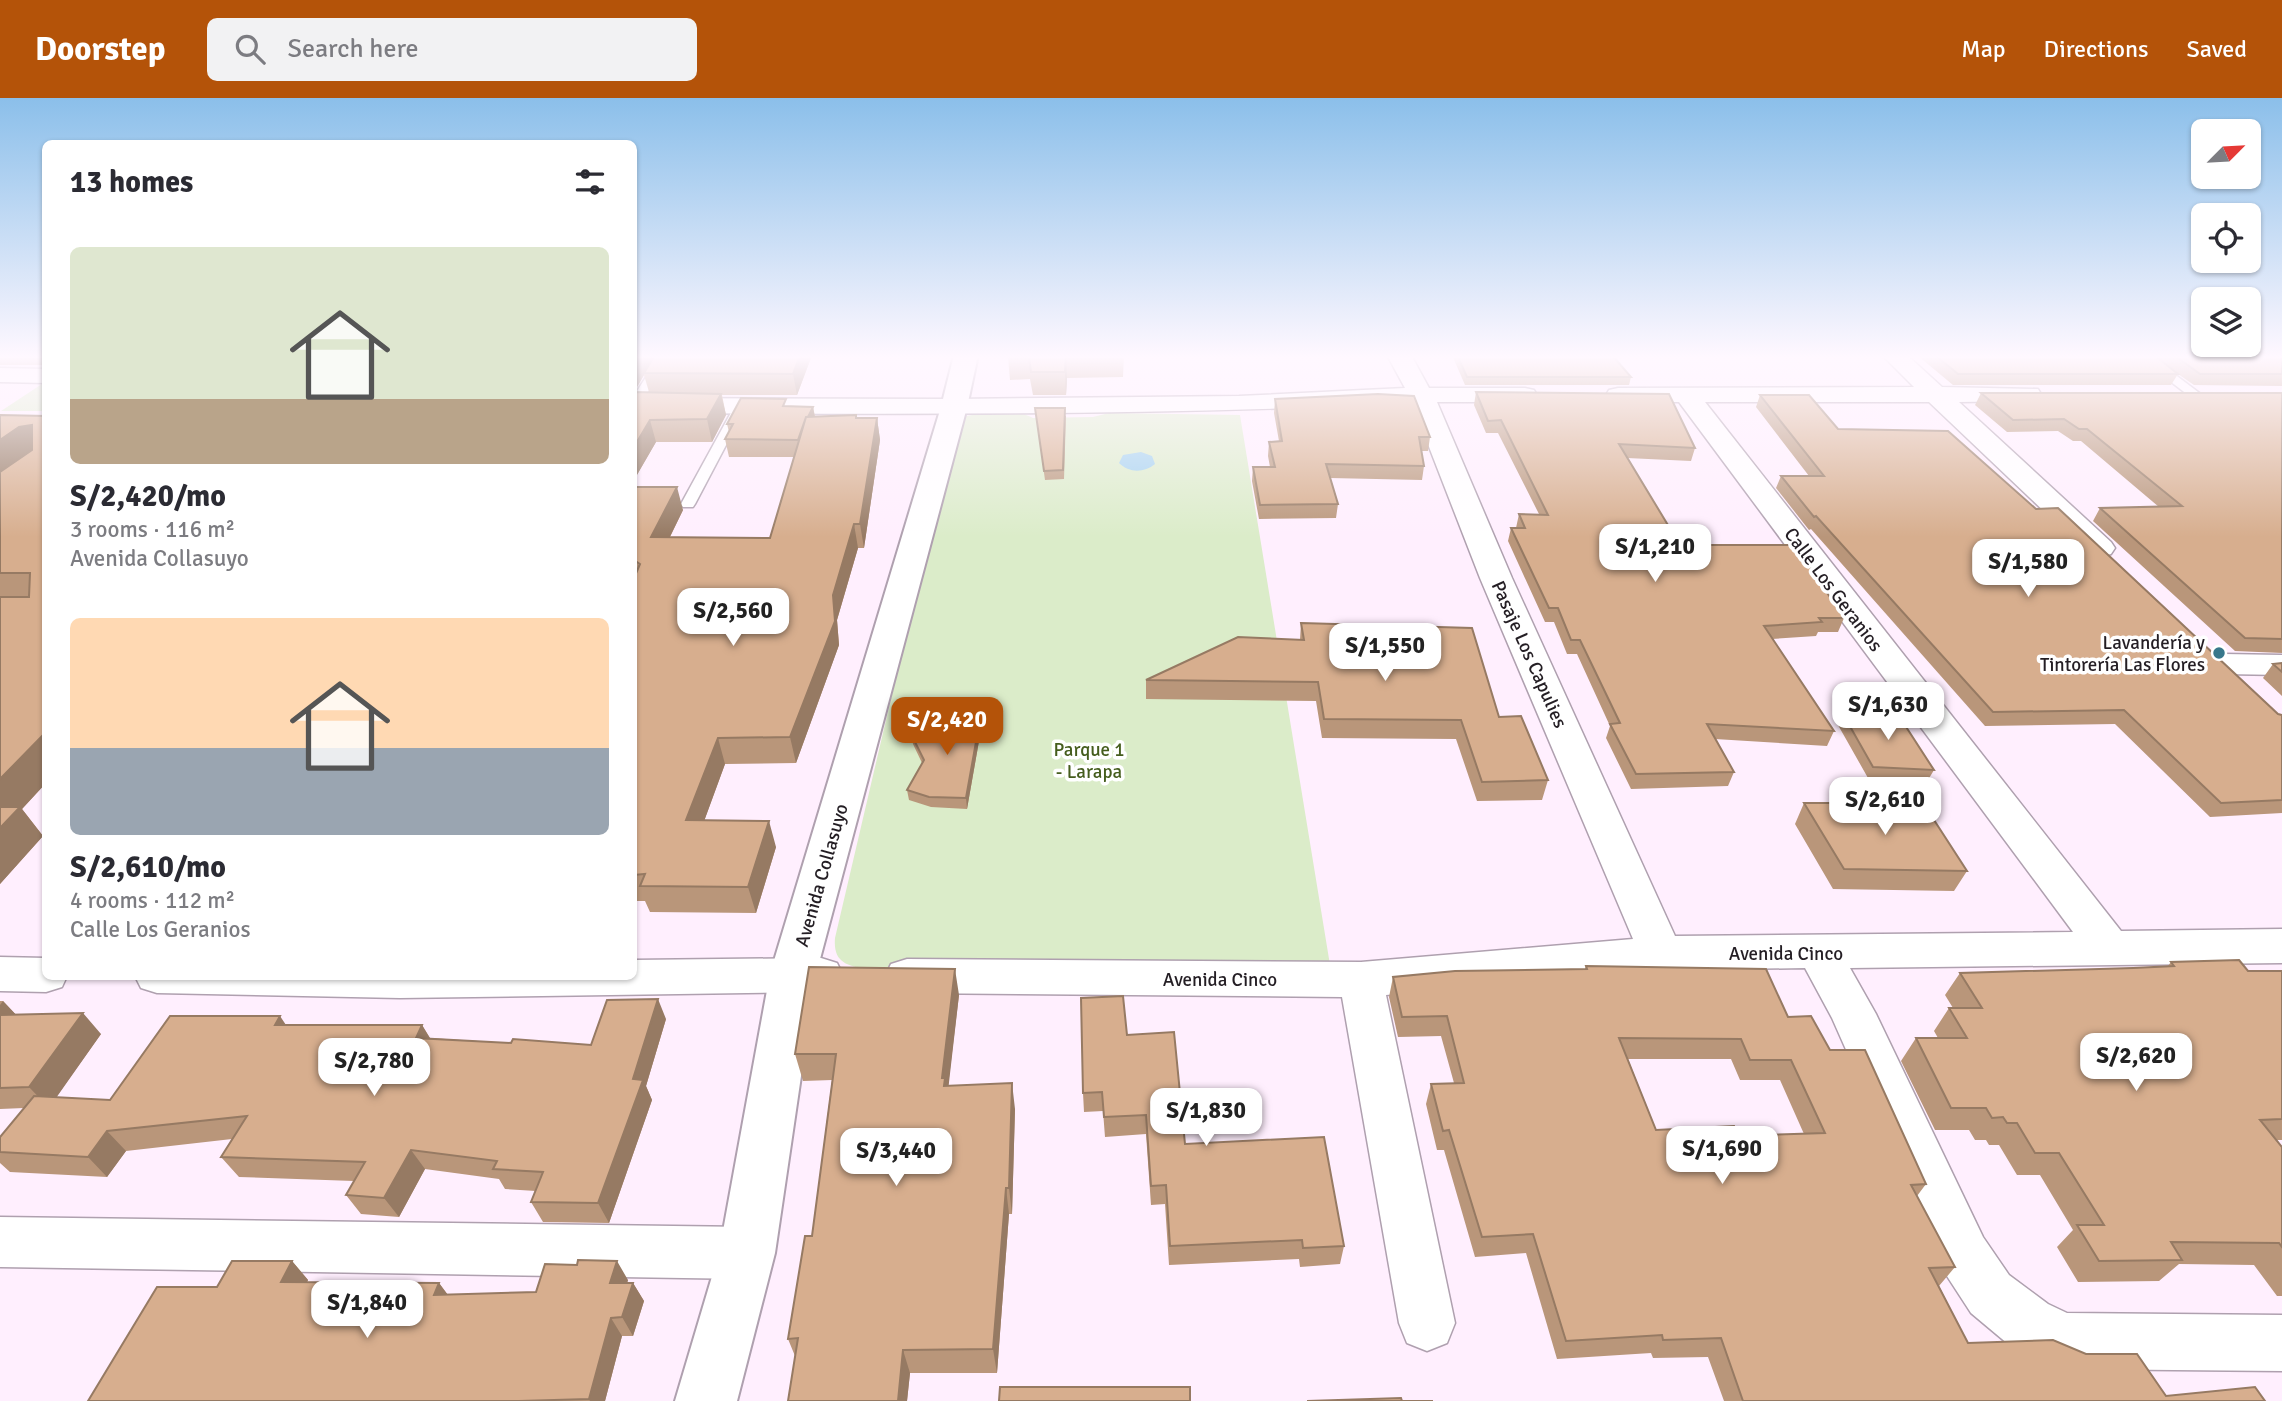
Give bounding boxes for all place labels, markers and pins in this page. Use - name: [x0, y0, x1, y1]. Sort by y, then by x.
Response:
- pin: S/1,210: [1590, 524, 1720, 584]
- pin: S/1,580: [1963, 540, 2093, 599]
- pin: S/2,560: [668, 588, 798, 648]
- pin: S/1,550: [1320, 624, 1450, 683]
- place label: Lavandería y Tintorería Las Flores: [2040, 631, 2205, 677]
- marker: Lavandería y Tintorería Las Flores: [2211, 645, 2227, 661]
- pin: S/1,630: [1823, 682, 1953, 742]
- pin: S/2,420: [882, 698, 1012, 757]
- pin: S/2,610: [1820, 778, 1950, 837]
- pin: S/2,620: [2071, 1034, 2201, 1093]
- pin: S/2,780: [309, 1038, 439, 1098]
- pin: S/1,830: [1141, 1088, 1271, 1148]
- pin: S/1,690: [1657, 1126, 1787, 1186]
- pin: S/3,440: [831, 1128, 961, 1188]
- pin: S/1,840: [302, 1280, 432, 1340]

